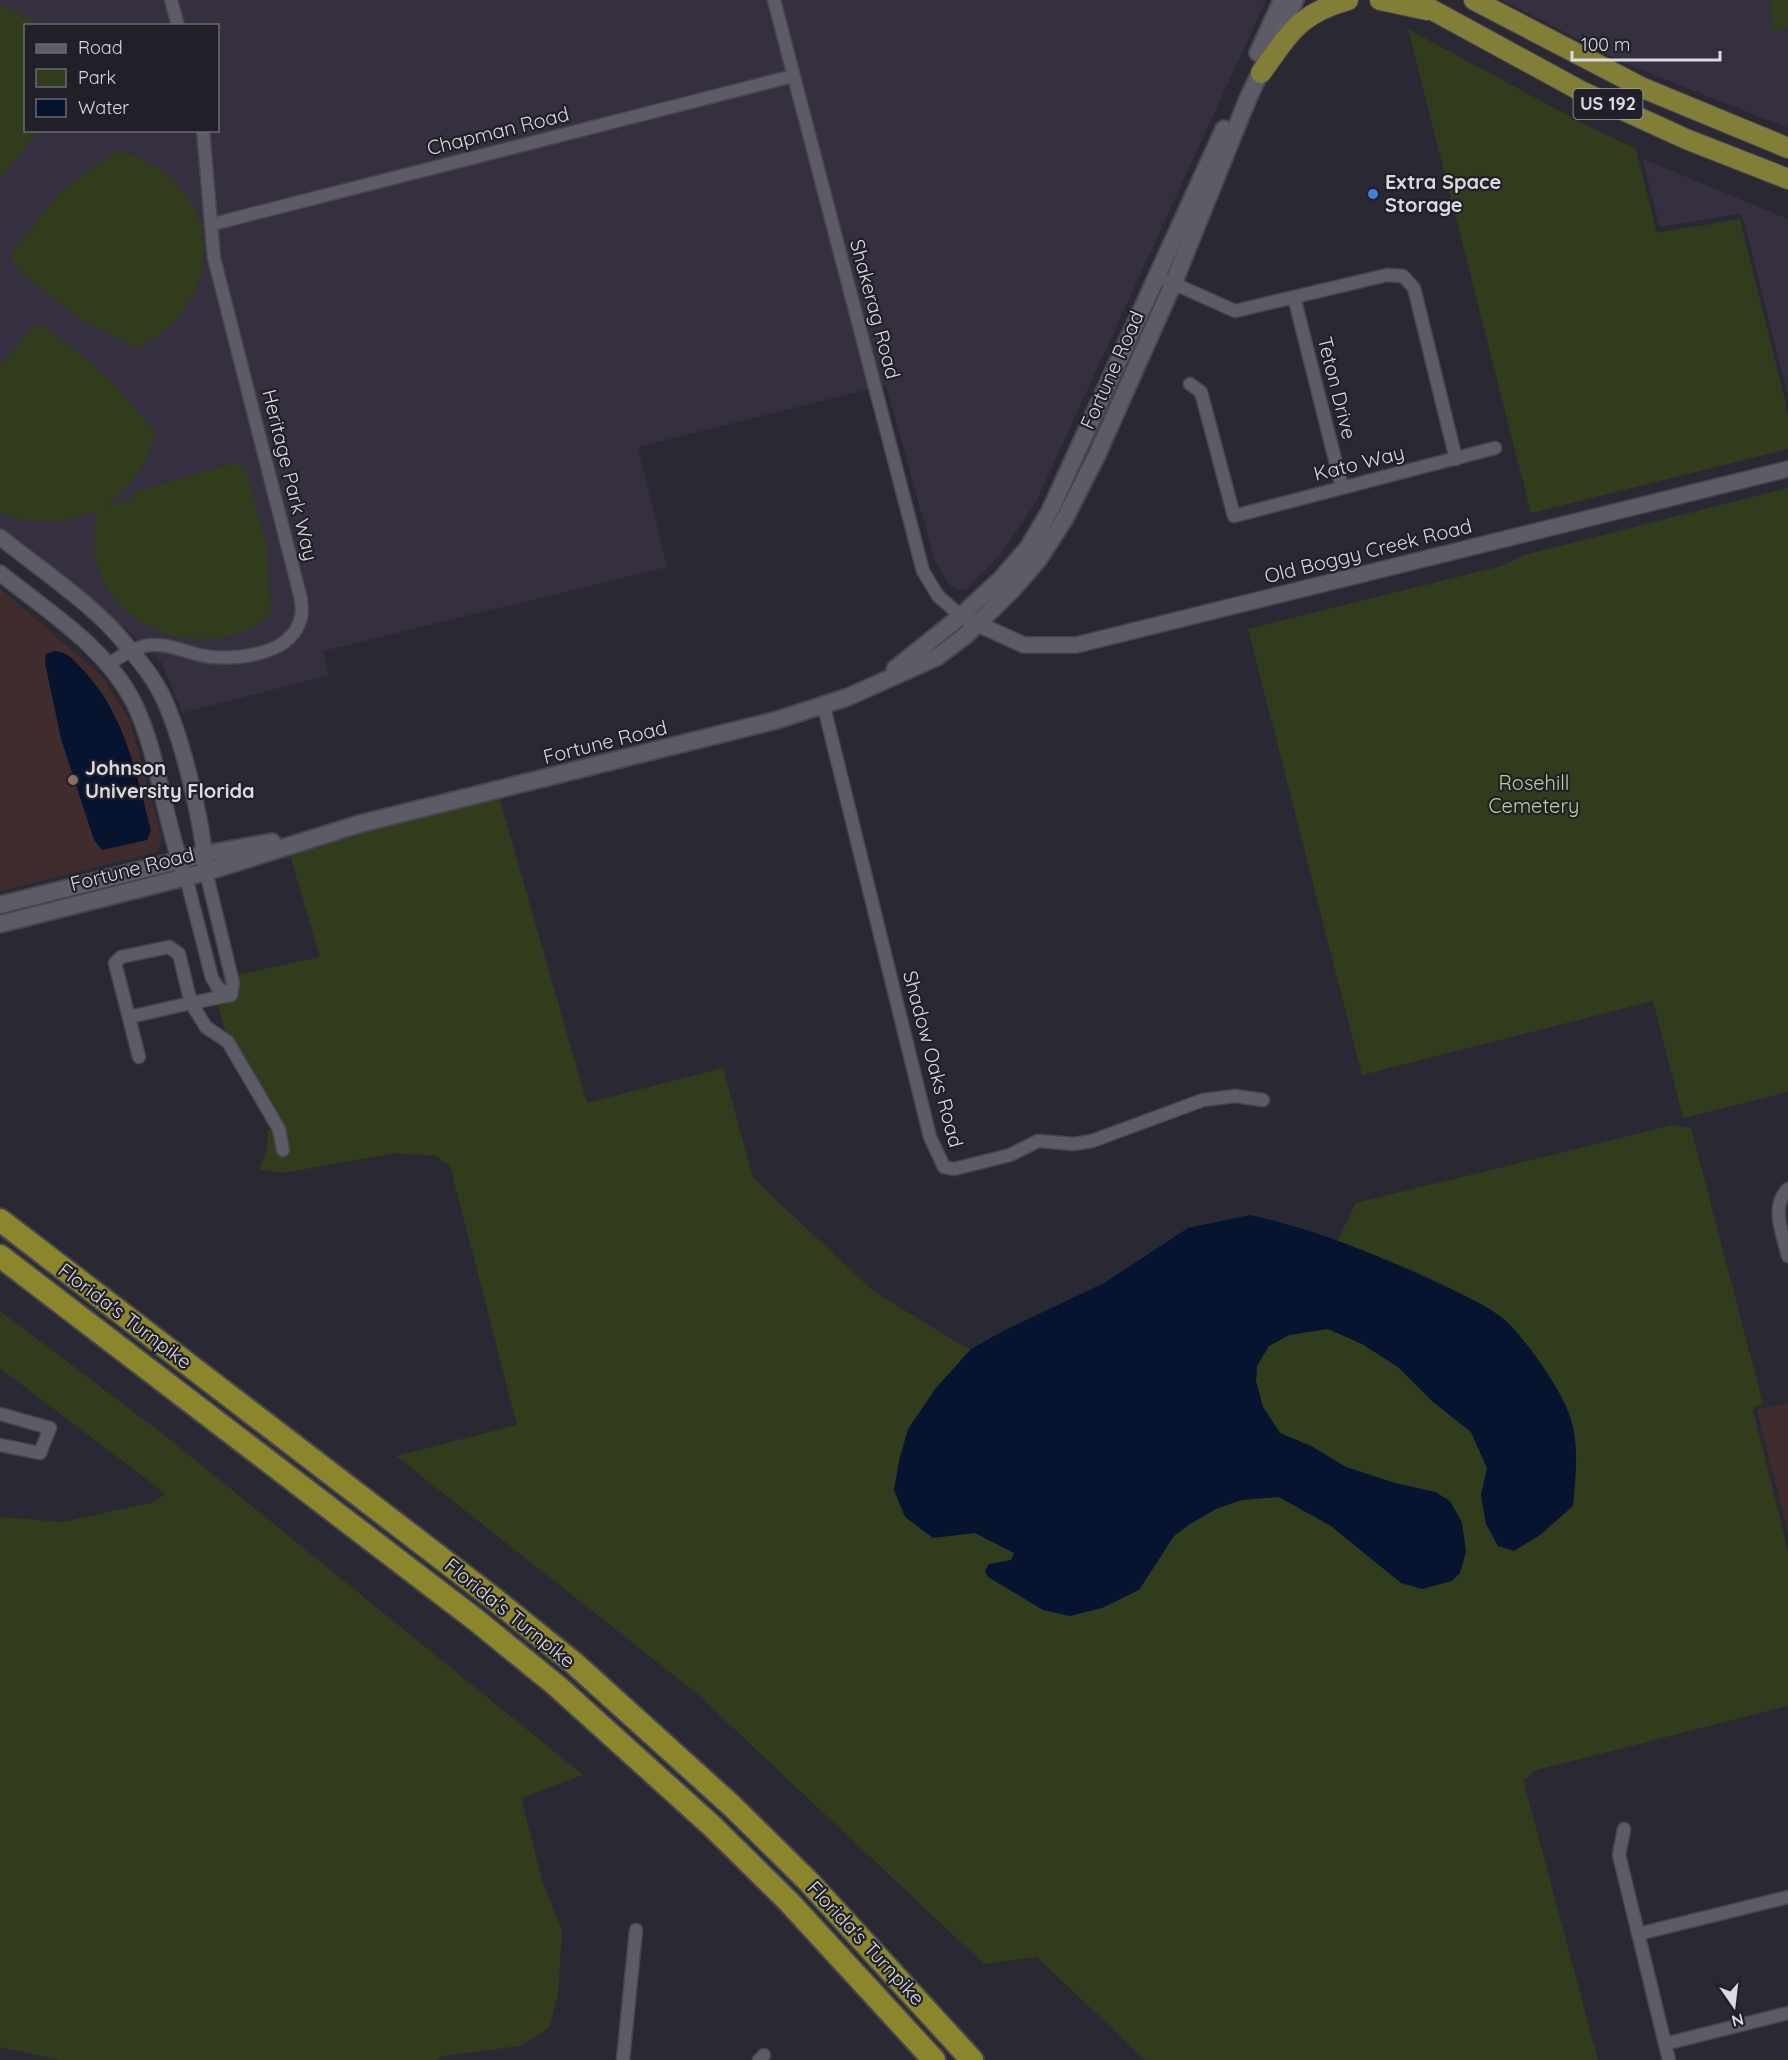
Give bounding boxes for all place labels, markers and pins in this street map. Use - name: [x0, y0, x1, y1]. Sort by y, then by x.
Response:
- place label: Extra Space Storage: [1385, 169, 1501, 217]
- marker: Extra Space Storage: [1366, 187, 1380, 201]
- place label: Johnson University Florida: [85, 755, 255, 803]
- marker: Johnson University Florida: [66, 773, 80, 787]

